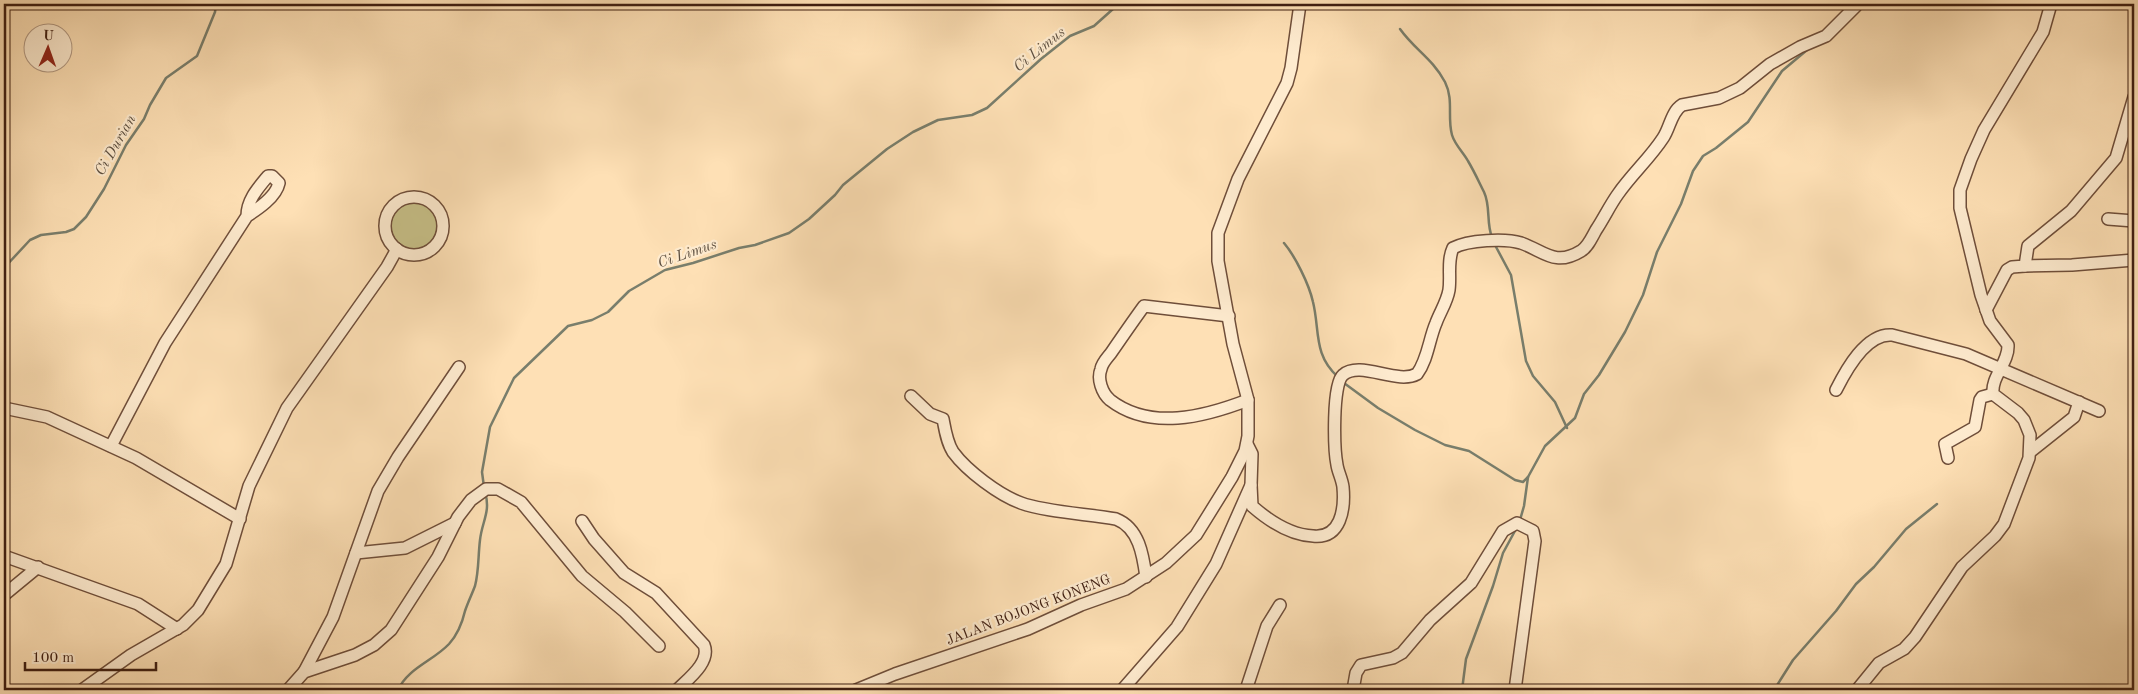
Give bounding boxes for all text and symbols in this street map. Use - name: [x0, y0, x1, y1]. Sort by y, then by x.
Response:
- north arrow: [22, 22, 72, 72]
- water label: Ci Limus: [1011, 25, 1069, 75]
- text: U: [43, 29, 54, 43]
- water label: Ci Durian: [93, 113, 140, 179]
- water label: Ci Limus: [656, 237, 719, 272]
- street label: JALAN BOJONG KONENG: [944, 572, 1112, 648]
- scale bar: [25, 639, 156, 671]
- text: 100 m: [32, 651, 74, 666]

